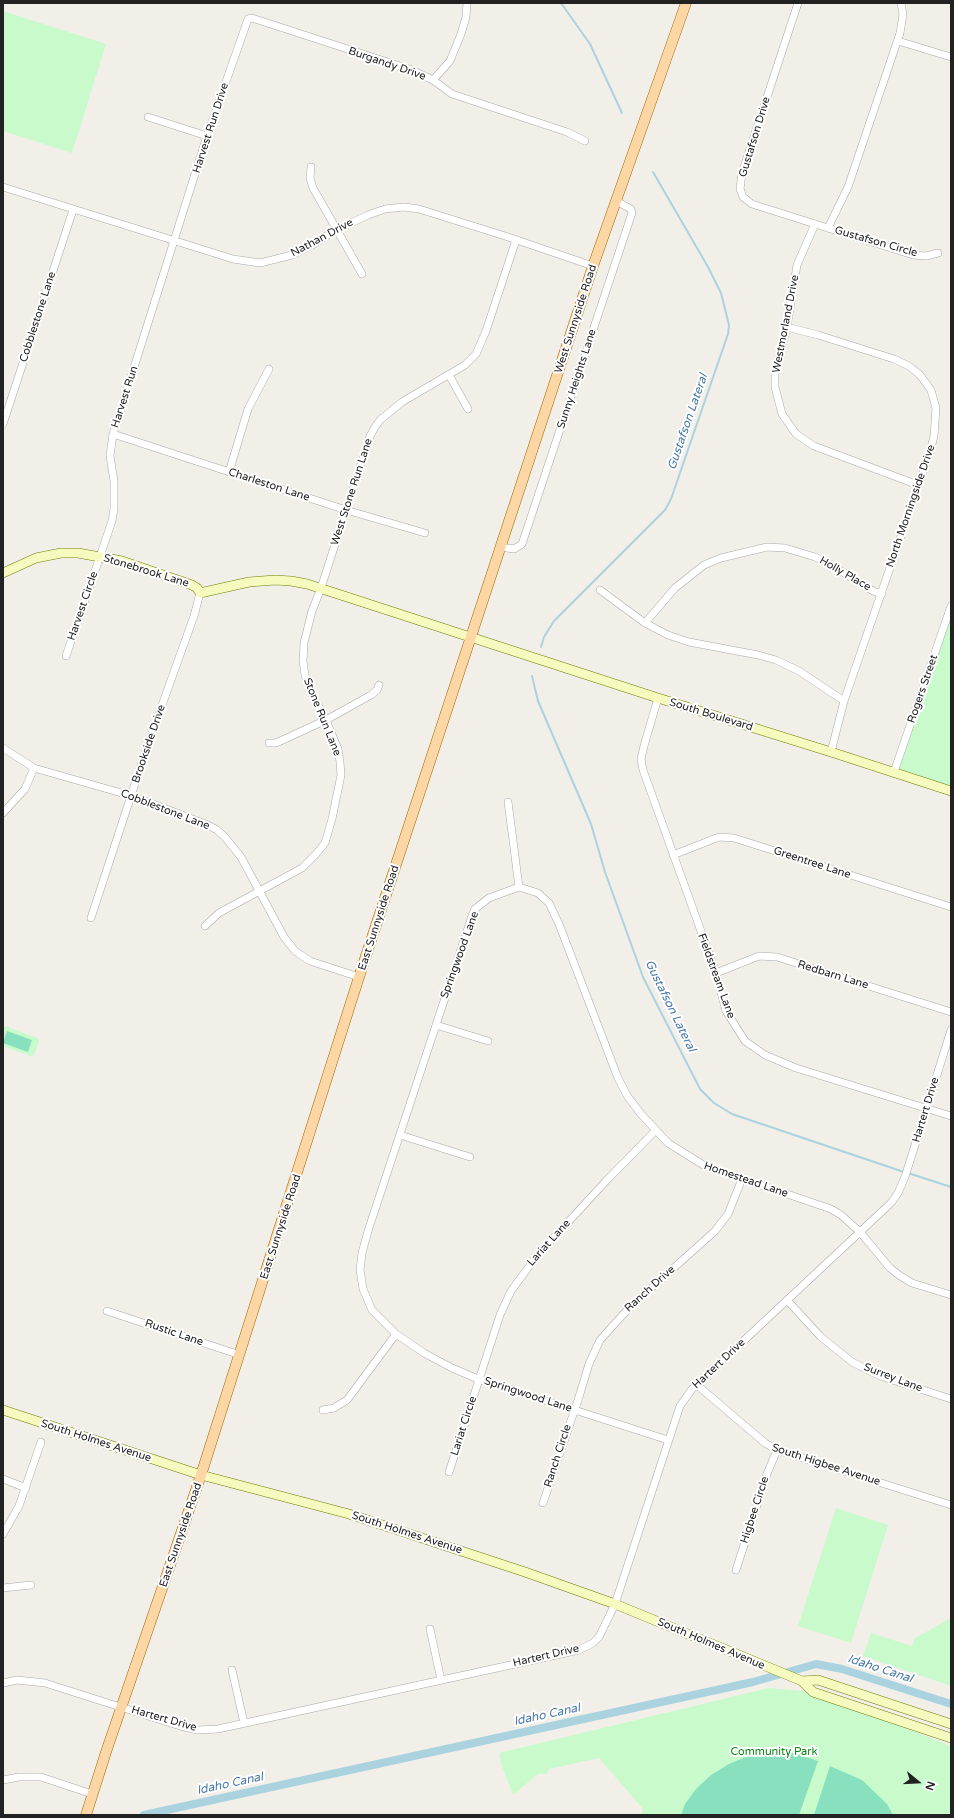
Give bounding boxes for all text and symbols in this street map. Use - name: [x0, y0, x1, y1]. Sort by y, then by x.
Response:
- street label: Burgandy Drive: [347, 45, 427, 83]
- street label: Harvest Run Drive: [190, 81, 232, 175]
- street label: Gustafson Drive: [737, 95, 773, 179]
- street label: Nathan Drive: [289, 216, 355, 260]
- street label: Gustafson Circle: [833, 224, 919, 260]
- street label: West Sunnyside Road: [552, 263, 600, 375]
- street label: Cobblestone Lane: [17, 270, 59, 364]
- street label: Westmorland Drive: [770, 274, 802, 374]
- street label: Sunny Heights Lane: [555, 328, 599, 430]
- street label: Harvest Run: [109, 364, 141, 430]
- water label: Gustafson Lateral: [665, 372, 711, 472]
- street label: West Stone Run Lane: [328, 437, 376, 547]
- street label: North Morningside Drive: [884, 443, 938, 569]
- street label: Charleston Lane: [227, 466, 311, 504]
- street label: Stonebrook Lane: [102, 552, 190, 590]
- street label: Holly Place: [817, 554, 873, 594]
- street label: Harvest Circle: [65, 570, 101, 642]
- street label: Rogers Street: [905, 653, 941, 725]
- street label: Stone Run Lane: [300, 676, 344, 758]
- street label: South Boulevard: [668, 696, 754, 734]
- street label: Brookside Drive: [129, 703, 169, 785]
- street label: Cobblestone Lane: [119, 787, 211, 833]
- street label: Greentree Lane: [772, 844, 852, 882]
- street label: East Sunnyside Road: [356, 864, 402, 972]
- street label: Springwood Lane: [438, 910, 482, 1000]
- street label: Fieldstream Lane: [694, 932, 738, 1020]
- water label: Gustafson Lateral: [642, 958, 698, 1054]
- street label: Redbarn Lane: [796, 958, 870, 992]
- street label: Hartert Drive: [910, 1076, 942, 1144]
- street label: Homestead Lane: [702, 1159, 790, 1201]
- street label: East Sunnyside Road: [258, 1173, 304, 1281]
- street label: Lariat Lane: [525, 1217, 573, 1269]
- street label: Ranch Drive: [622, 1263, 678, 1315]
- street label: Rustic Lane: [143, 1317, 205, 1349]
- street label: Hartert Drive: [690, 1336, 748, 1392]
- street label: Surrey Lane: [862, 1361, 924, 1395]
- street label: Springwood Lane: [482, 1375, 574, 1415]
- street label: Lariat Circle: [448, 1395, 480, 1457]
- street label: South Holmes Avenue: [39, 1417, 153, 1465]
- street label: Ranch Circle: [542, 1423, 574, 1489]
- street label: South Higbee Avenue: [770, 1441, 882, 1489]
- street label: Higbee Circle: [738, 1475, 772, 1545]
- street label: East Sunnyside Road: [157, 1481, 205, 1589]
- street label: South Holmes Avenue: [350, 1509, 464, 1557]
- street label: South Holmes Avenue: [655, 1615, 767, 1673]
- street label: Hartert Drive: [512, 1642, 580, 1670]
- water label: Idaho Canal: [846, 1652, 914, 1686]
- water label: Idaho Canal: [513, 1701, 581, 1729]
- street label: Hartert Drive: [130, 1703, 198, 1735]
- park label: Community Park: [731, 1745, 817, 1759]
- north arrow: [898, 1762, 938, 1802]
- water label: Idaho Canal: [196, 1770, 264, 1798]
- text: N: [922, 1780, 937, 1792]

